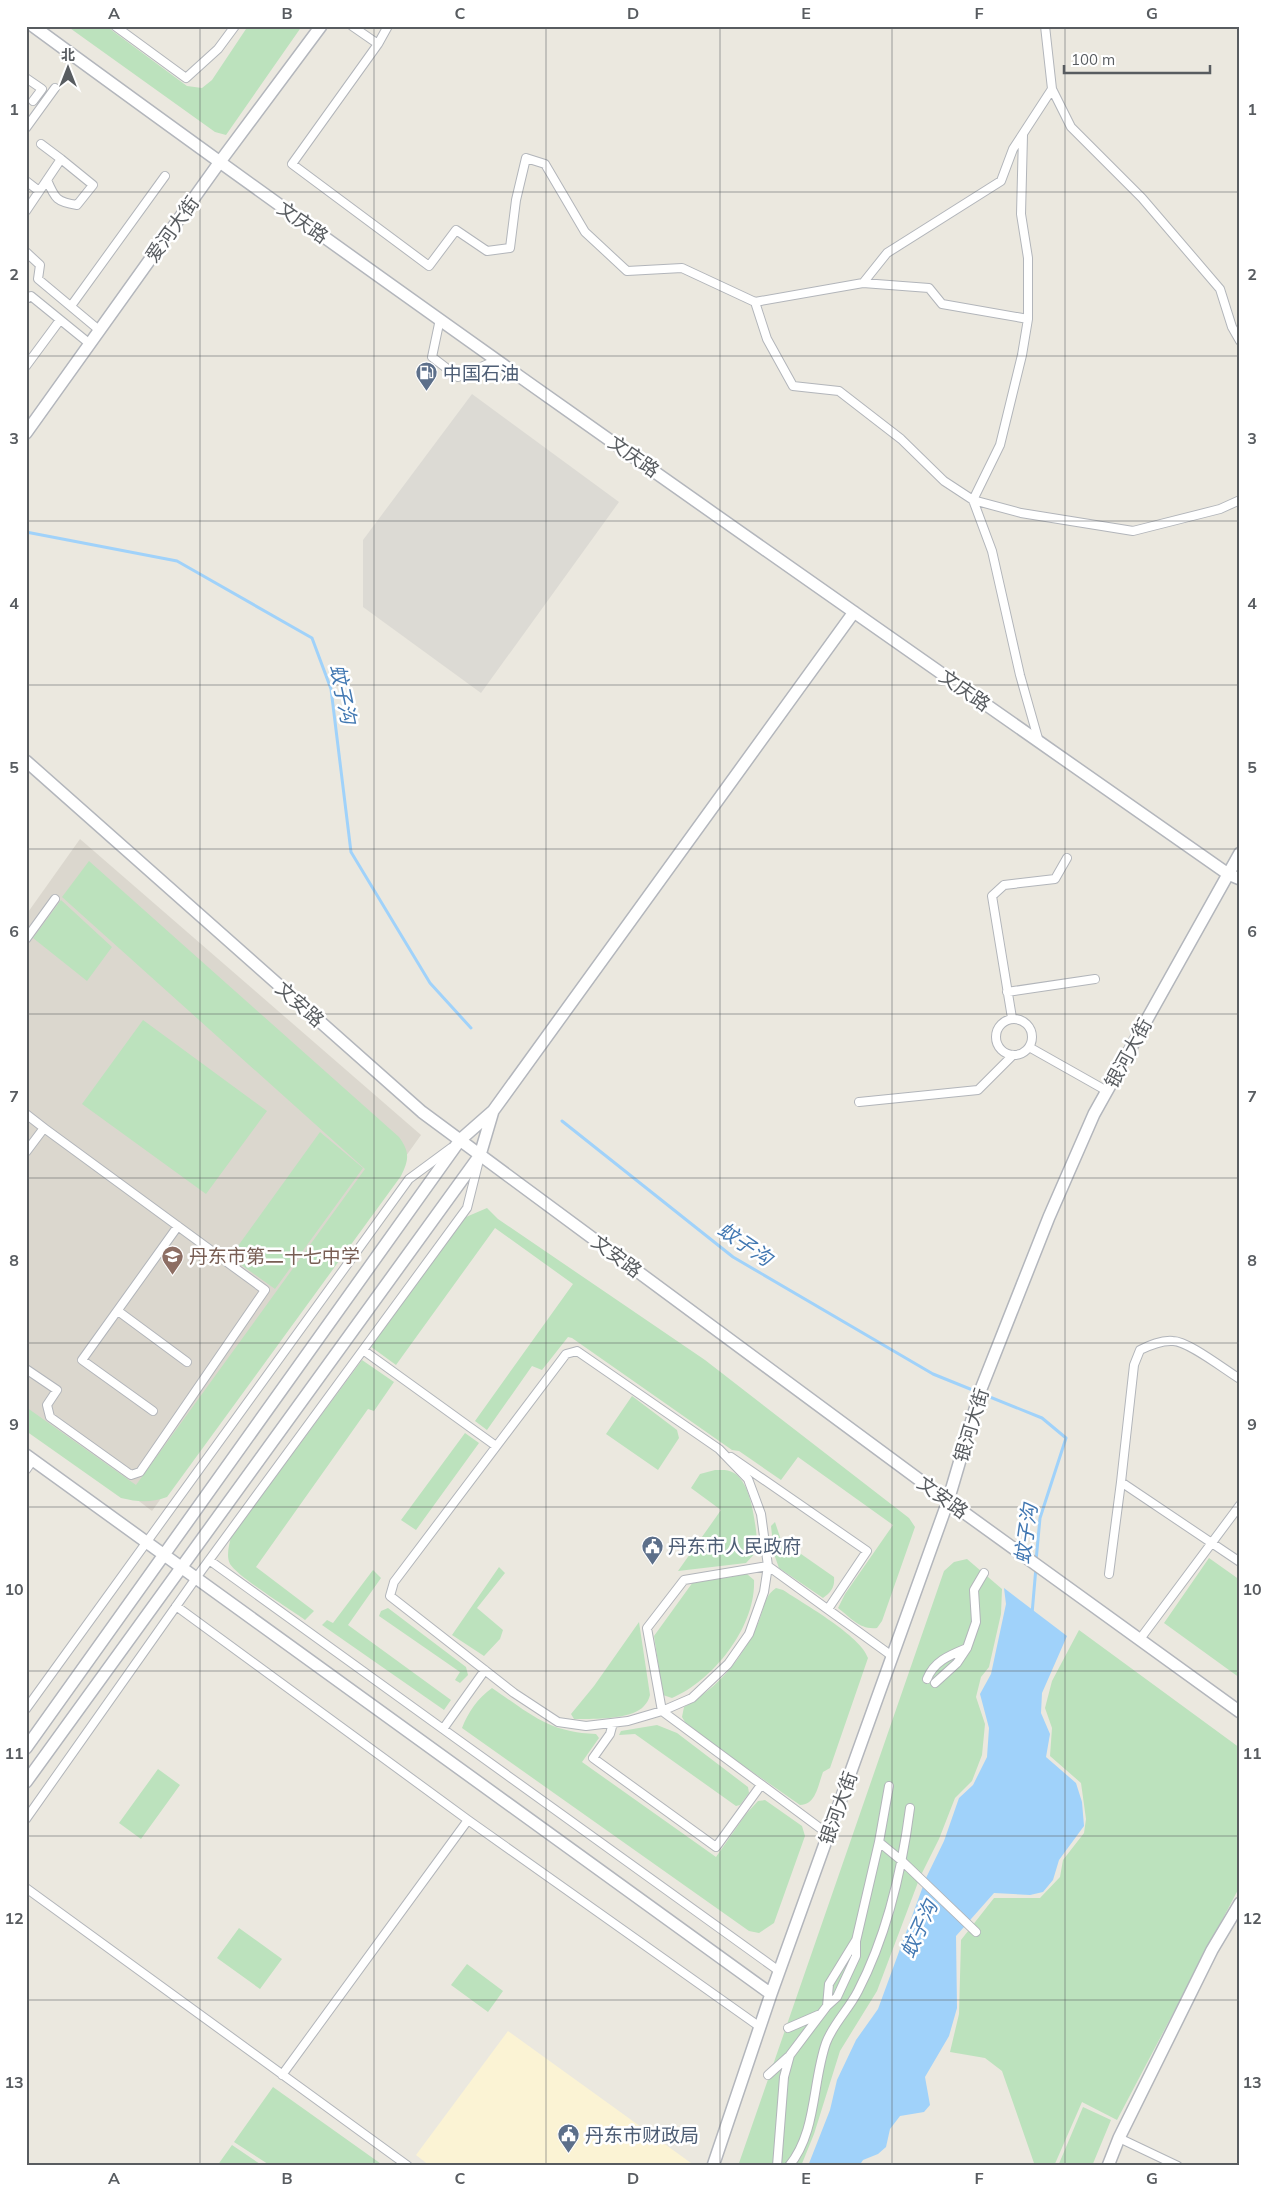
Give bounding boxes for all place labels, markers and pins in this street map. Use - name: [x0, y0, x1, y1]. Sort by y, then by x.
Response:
- fuel station icon: 中国石油: [415, 361, 439, 392]
- place label: 中国石油: [443, 361, 519, 385]
- school or university icon: 丹东市第二十七中学: [161, 1244, 185, 1275]
- place label: 丹东市第二十七中学: [189, 1244, 360, 1268]
- public building icon: 丹东市人民政府: [640, 1534, 664, 1565]
- place label: 丹东市人民政府: [668, 1534, 801, 1558]
- public building icon: 丹东市财政局: [557, 2123, 581, 2154]
- place label: 丹东市财政局: [585, 2123, 699, 2147]

